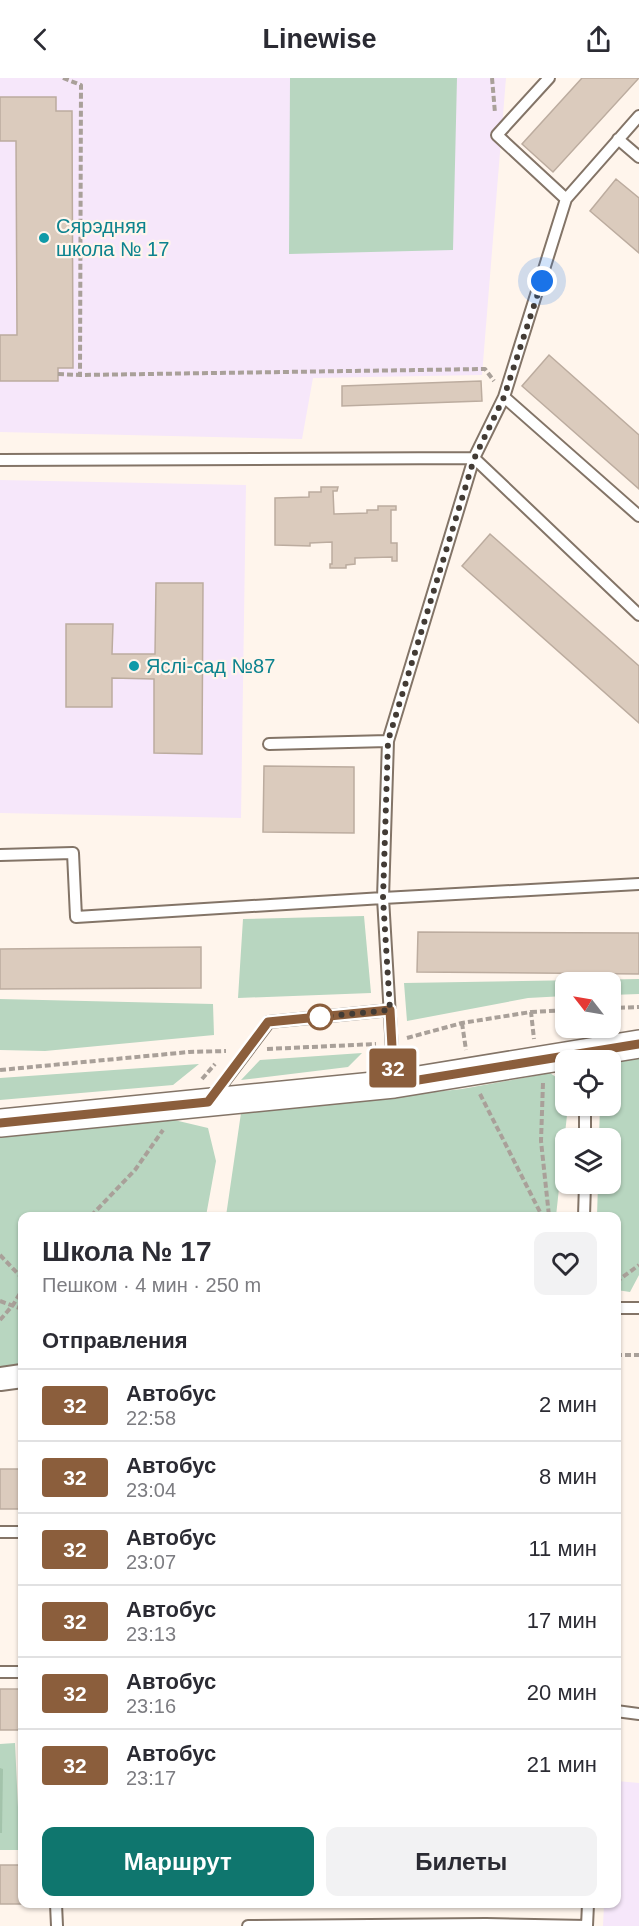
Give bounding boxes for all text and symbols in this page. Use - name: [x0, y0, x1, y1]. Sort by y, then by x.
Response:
- icon: back: [24, 23, 57, 56]
- icon: share: [582, 23, 615, 56]
- text: Linewise: [262, 24, 377, 54]
- place label: Сярэдняя школа № 17: [56, 215, 169, 260]
- marker: Сярэдняя школа № 17: [37, 231, 51, 245]
- your location: [527, 266, 557, 296]
- place label: Яслі-сад №87: [146, 655, 275, 677]
- marker: Яслі-сад №87: [127, 659, 141, 673]
- north arrow: [555, 972, 621, 1038]
- map controls: [555, 972, 621, 1194]
- unlabelled marker: [307, 1004, 333, 1030]
- line badge: 32: [366, 1048, 420, 1088]
- button: locate: [555, 1050, 621, 1116]
- text: 32: [381, 1057, 405, 1080]
- button: layers: [555, 1128, 621, 1194]
- button: heart: [534, 1232, 597, 1295]
- text: Школа № 17: [42, 1236, 211, 1267]
- text: Пешком · 4 мин · 250 m: [42, 1274, 261, 1296]
- text: Отправления: [42, 1328, 188, 1353]
- text: Автобус: [126, 1381, 216, 1406]
- text: 2 мин: [539, 1392, 597, 1417]
- text: 32: [63, 1394, 87, 1417]
- text: 22:58: [126, 1407, 176, 1429]
- text: Автобус: [126, 1453, 216, 1478]
- text: 8 мин: [539, 1464, 597, 1489]
- text: 32: [63, 1466, 87, 1489]
- text: 23:04: [126, 1479, 176, 1501]
- text: Автобус: [126, 1525, 216, 1550]
- text: 11 мин: [528, 1536, 597, 1561]
- text: 32: [63, 1538, 87, 1561]
- text: 23:07: [126, 1551, 176, 1573]
- text: Автобус: [126, 1597, 216, 1622]
- text: 17 мин: [527, 1608, 597, 1633]
- text: 32: [63, 1610, 87, 1633]
- text: 23:13: [126, 1623, 176, 1645]
- text: Автобус: [126, 1669, 216, 1694]
- text: 20 мин: [527, 1680, 597, 1705]
- text: 32: [63, 1682, 87, 1705]
- text: 23:16: [126, 1695, 176, 1717]
- text: Автобус: [126, 1741, 216, 1766]
- text: 21 мин: [527, 1752, 597, 1777]
- text: 32: [63, 1754, 87, 1777]
- text: 23:17: [126, 1767, 176, 1789]
- button: Маршрут: [42, 1827, 314, 1896]
- button: Билеты: [326, 1827, 597, 1896]

